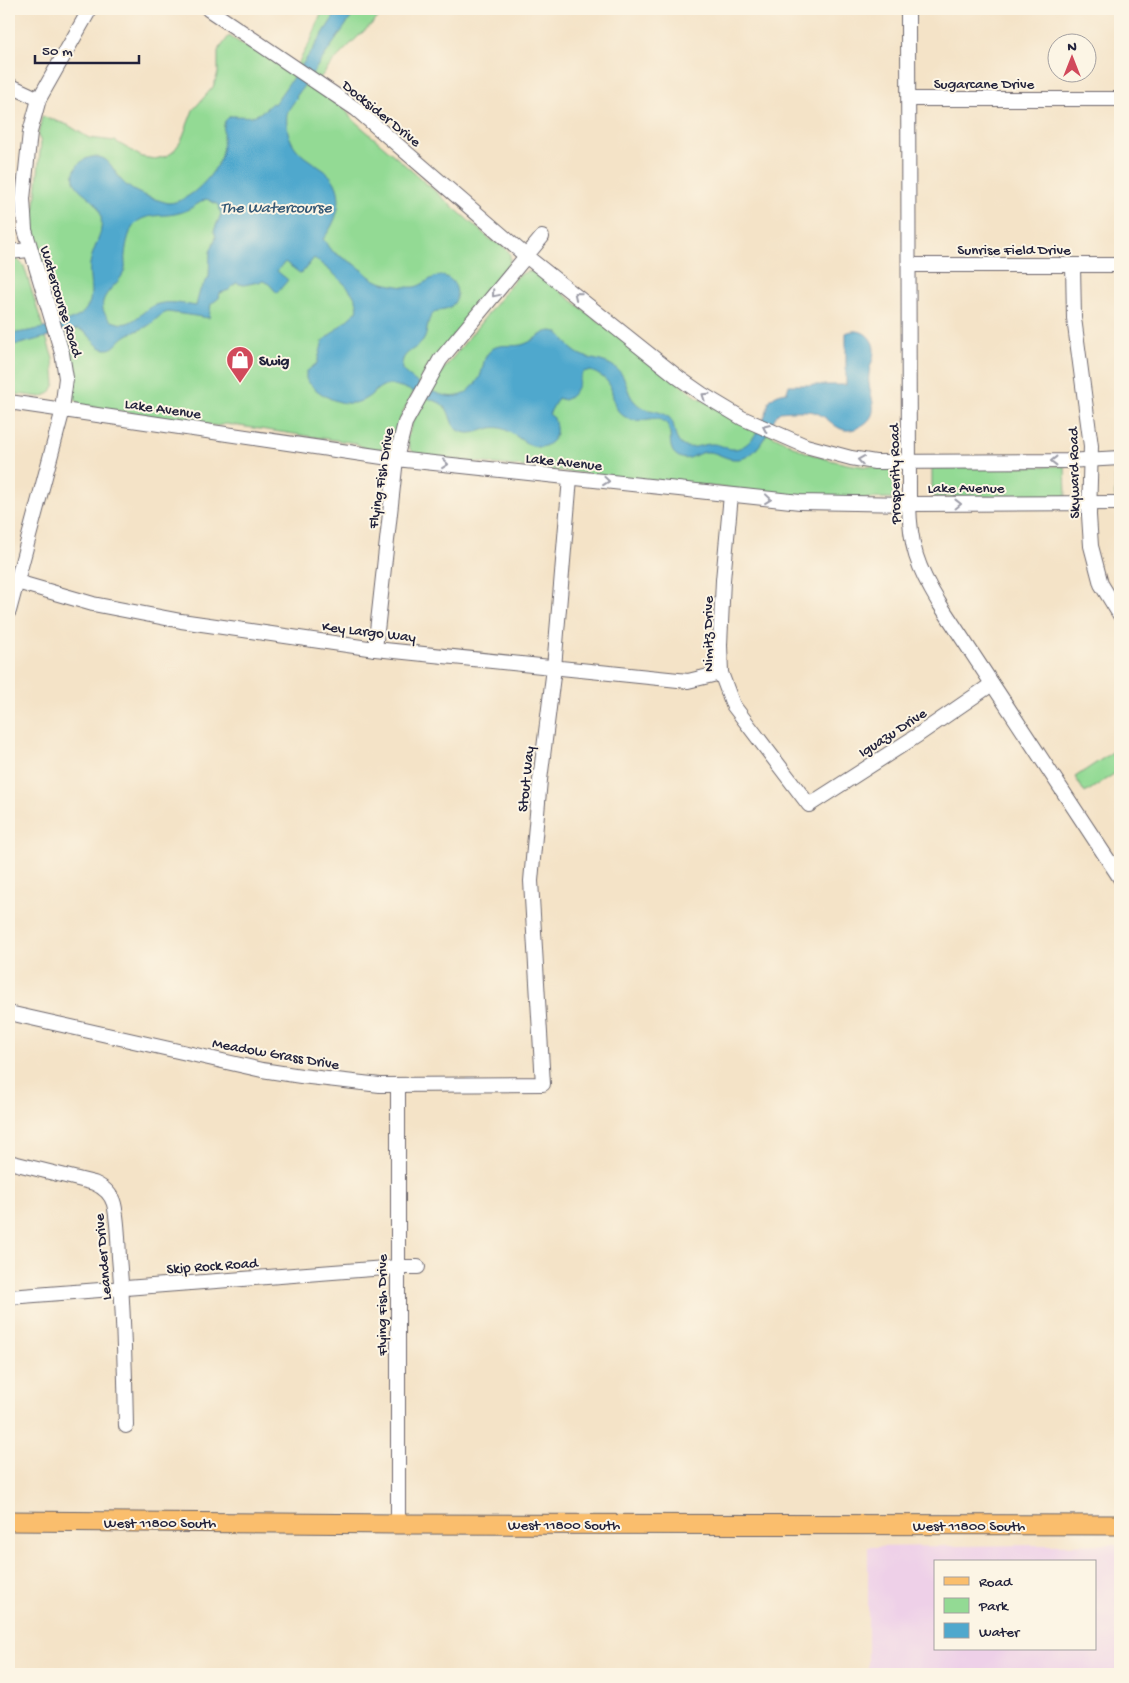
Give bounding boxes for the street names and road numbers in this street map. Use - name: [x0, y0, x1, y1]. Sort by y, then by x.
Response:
- street label: Sugarcane Drive: [934, 76, 1035, 94]
- street label: Docksider Drive: [337, 77, 424, 152]
- street label: Sunrise Field Drive: [957, 242, 1071, 260]
- street label: Watercourse Road: [35, 244, 86, 360]
- street label: Lake Avenue: [123, 396, 202, 424]
- street label: Prosperity Road: [886, 422, 906, 525]
- street label: Flying Fish Drive: [365, 426, 399, 531]
- street label: Skyward Road: [1065, 426, 1085, 519]
- street label: Lake Avenue: [525, 450, 603, 476]
- street label: Lake Avenue: [928, 480, 1005, 498]
- street label: Nimitz Drive: [700, 596, 718, 672]
- street label: Key Largo Way: [321, 618, 417, 648]
- street label: Iguazu Drive: [856, 705, 931, 762]
- street label: Stout Way: [515, 745, 539, 813]
- street label: Meadow Grass Drive: [211, 1035, 341, 1075]
- street label: Leander Drive: [91, 1213, 117, 1301]
- street label: Flying Fish Drive: [374, 1254, 392, 1357]
- street label: Skip Rock Road: [166, 1255, 260, 1279]
- street label: West 11800 South: [104, 1515, 216, 1533]
- street label: West 11800 South: [508, 1517, 620, 1535]
- street label: West 11800 South: [913, 1518, 1025, 1536]

